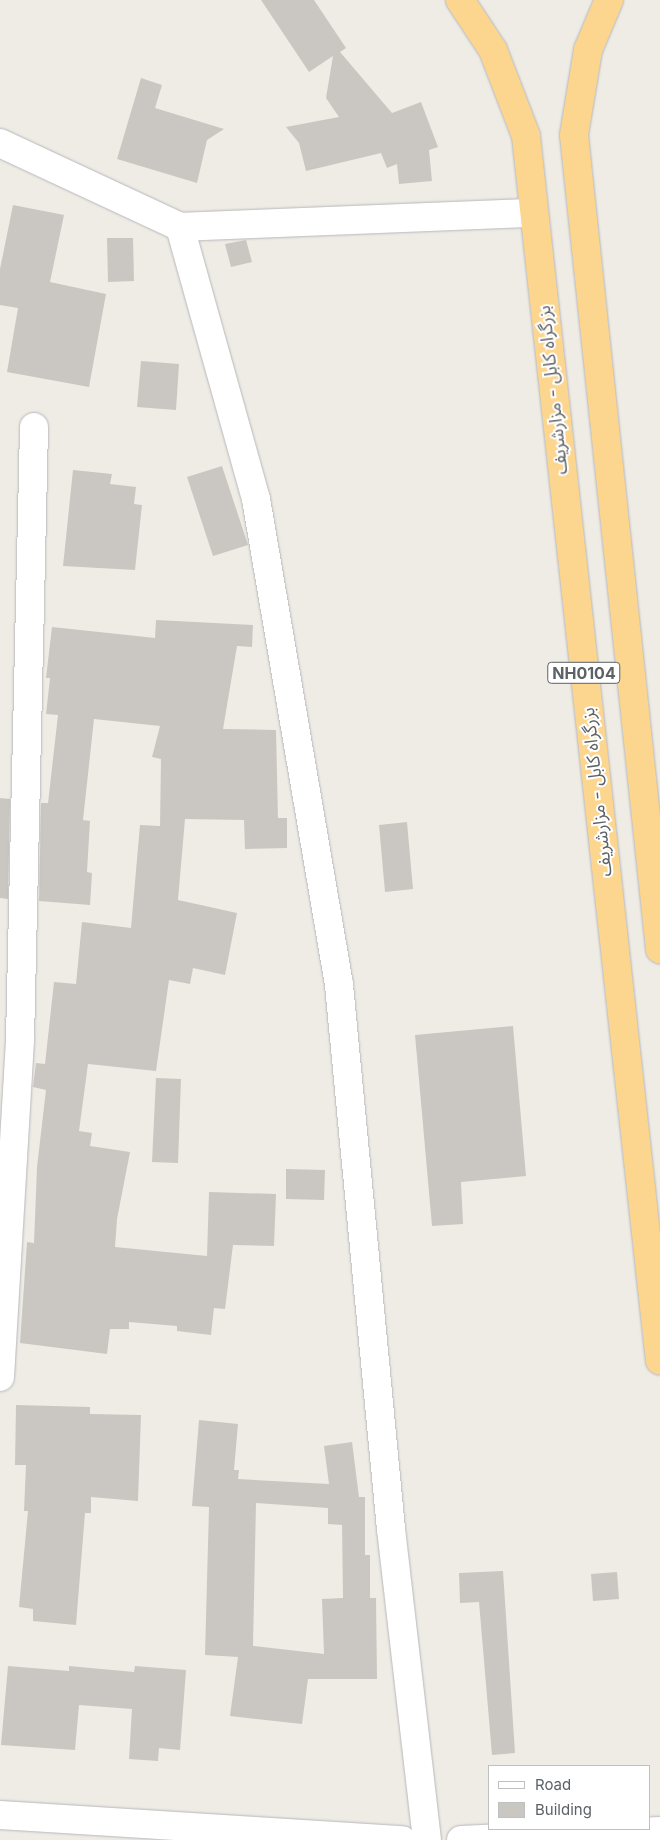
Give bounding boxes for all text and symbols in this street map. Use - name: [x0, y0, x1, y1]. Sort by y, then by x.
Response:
- street label: بزرگراه کابل - مزارشریف: [533, 304, 573, 476]
- road number: NH0104: [546, 660, 622, 686]
- street label: بزرگراه کابل - مزارشریف: [577, 706, 617, 878]
- legend: [488, 1765, 650, 1830]
- text: Road: [535, 1775, 571, 1794]
- text: Building: [535, 1800, 592, 1819]

